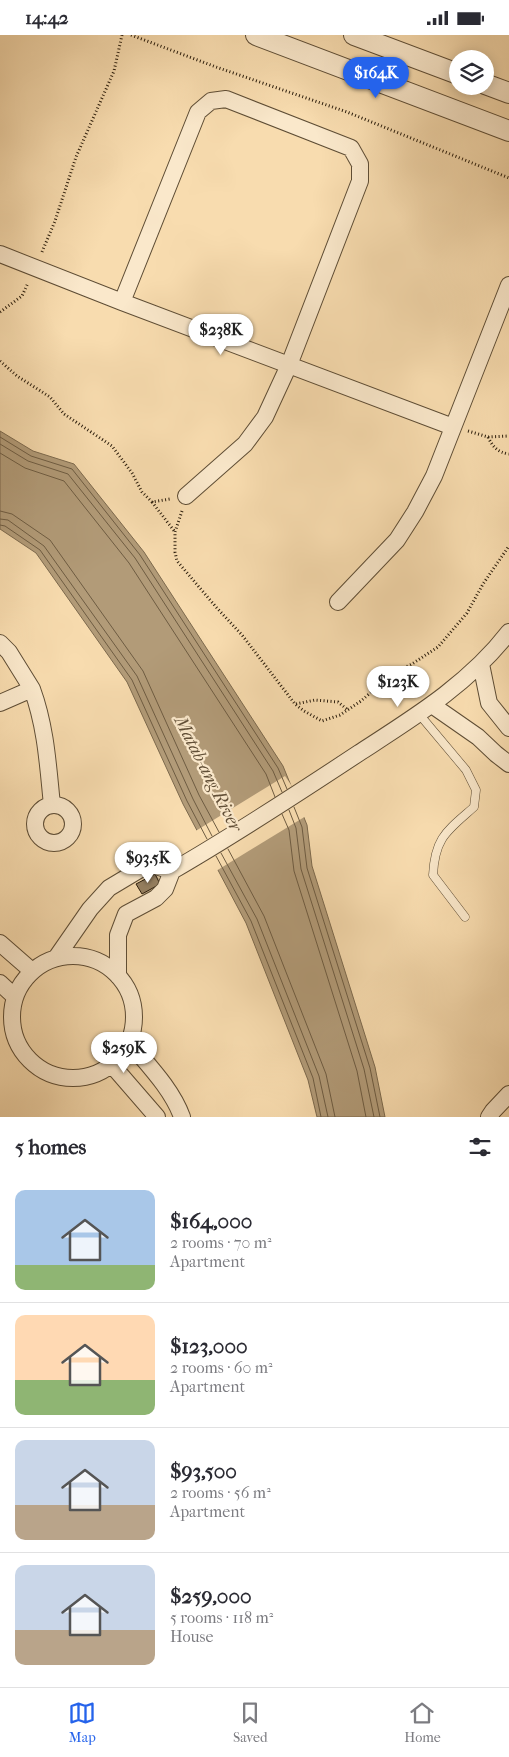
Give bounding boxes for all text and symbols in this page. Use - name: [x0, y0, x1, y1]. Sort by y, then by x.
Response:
- text: 14:42: [25, 7, 69, 29]
- map controls: [449, 50, 494, 95]
- button: layers: [449, 50, 494, 95]
- pin: $164K: [341, 57, 411, 99]
- text: $164K: [354, 63, 398, 82]
- pin: $238K: [186, 313, 256, 356]
- text: $238K: [199, 320, 243, 339]
- pin: $123K: [363, 665, 433, 708]
- text: $123K: [378, 672, 418, 691]
- water label: Matab-ang River: [169, 711, 247, 837]
- pin: $93.5K: [107, 841, 189, 884]
- text: $93.5K: [126, 848, 170, 867]
- pin: $259K: [89, 1031, 159, 1074]
- text: $259K: [102, 1038, 146, 1057]
- icon: filters: [466, 1133, 494, 1161]
- text: 5 homes: [15, 1135, 86, 1159]
- text: $164,000: [170, 1209, 252, 1233]
- icon: home: [55, 1210, 115, 1270]
- text: 2 rooms · 70 m²: [170, 1233, 272, 1252]
- text: Apartment: [170, 1252, 245, 1271]
- text: $123,000: [170, 1334, 248, 1358]
- icon: home: [55, 1335, 115, 1395]
- text: 2 rooms · 60 m²: [170, 1358, 273, 1377]
- text: Apartment: [170, 1377, 245, 1396]
- text: $93,500: [170, 1459, 237, 1483]
- icon: home: [55, 1460, 115, 1520]
- text: 2 rooms · 56 m²: [170, 1483, 271, 1502]
- text: Apartment: [170, 1502, 245, 1521]
- text: $259,000: [170, 1584, 252, 1608]
- icon: home: [55, 1585, 115, 1645]
- text: 5 rooms · 118 m²: [170, 1608, 273, 1627]
- text: House: [170, 1627, 213, 1646]
- tab: Map: [68, 1699, 96, 1746]
- tab: Saved: [233, 1699, 268, 1746]
- tab: Home: [404, 1699, 441, 1746]

